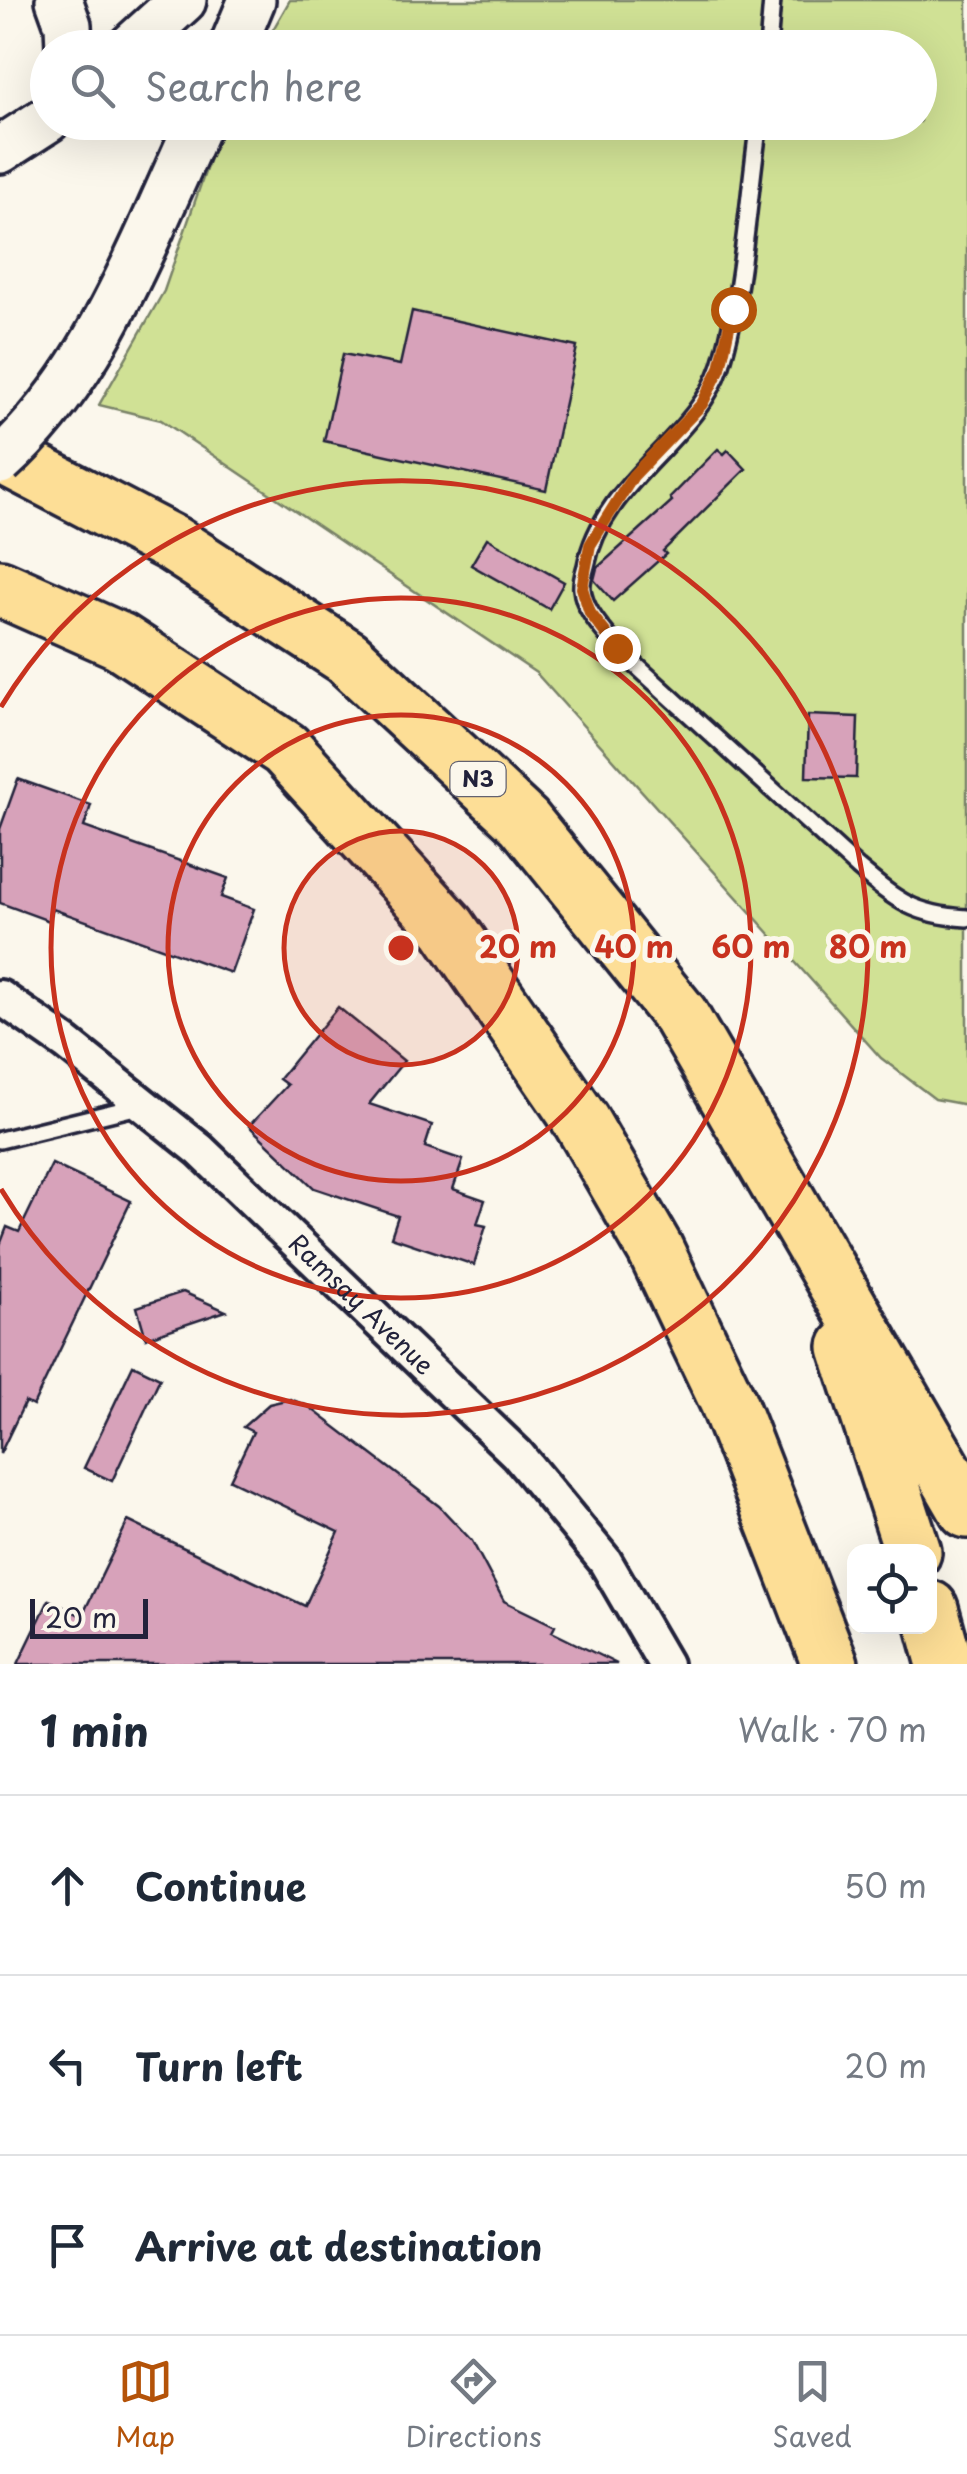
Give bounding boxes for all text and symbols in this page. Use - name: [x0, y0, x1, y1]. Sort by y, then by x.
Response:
- search box: [30, 30, 937, 140]
- text: Search here: [145, 57, 362, 114]
- icon: search: [65, 58, 120, 113]
- route start: [711, 287, 757, 333]
- route end: [595, 626, 641, 672]
- road number: N3: [450, 762, 506, 796]
- text: 20 m: [479, 923, 557, 968]
- text: 40 m: [594, 923, 674, 968]
- text: 60 m: [711, 923, 791, 968]
- text: 80 m: [829, 923, 907, 968]
- centre of rings: [383, 930, 419, 966]
- street label: Ramsay Avenue: [280, 1224, 443, 1383]
- map controls: [847, 1544, 937, 1634]
- button: locate: [847, 1544, 937, 1634]
- scale bar: [30, 1594, 148, 1638]
- text: 20 m: [45, 1595, 117, 1638]
- text: 1 min: [40, 1698, 149, 1761]
- text: Walk · 70 m: [738, 1705, 927, 1753]
- text: Continue: [135, 1857, 306, 1914]
- icon: ahead: [40, 1858, 95, 1913]
- text: 50 m: [844, 1861, 927, 1909]
- text: Turn left: [135, 2037, 303, 2094]
- icon: left: [40, 2038, 95, 2093]
- text: 20 m: [845, 2041, 927, 2089]
- text: Arrive at destination: [135, 2217, 543, 2274]
- icon: arrive: [40, 2218, 95, 2273]
- tab: Map: [115, 2354, 175, 2457]
- tab: Directions: [406, 2354, 542, 2457]
- tab: Saved: [772, 2354, 852, 2457]

